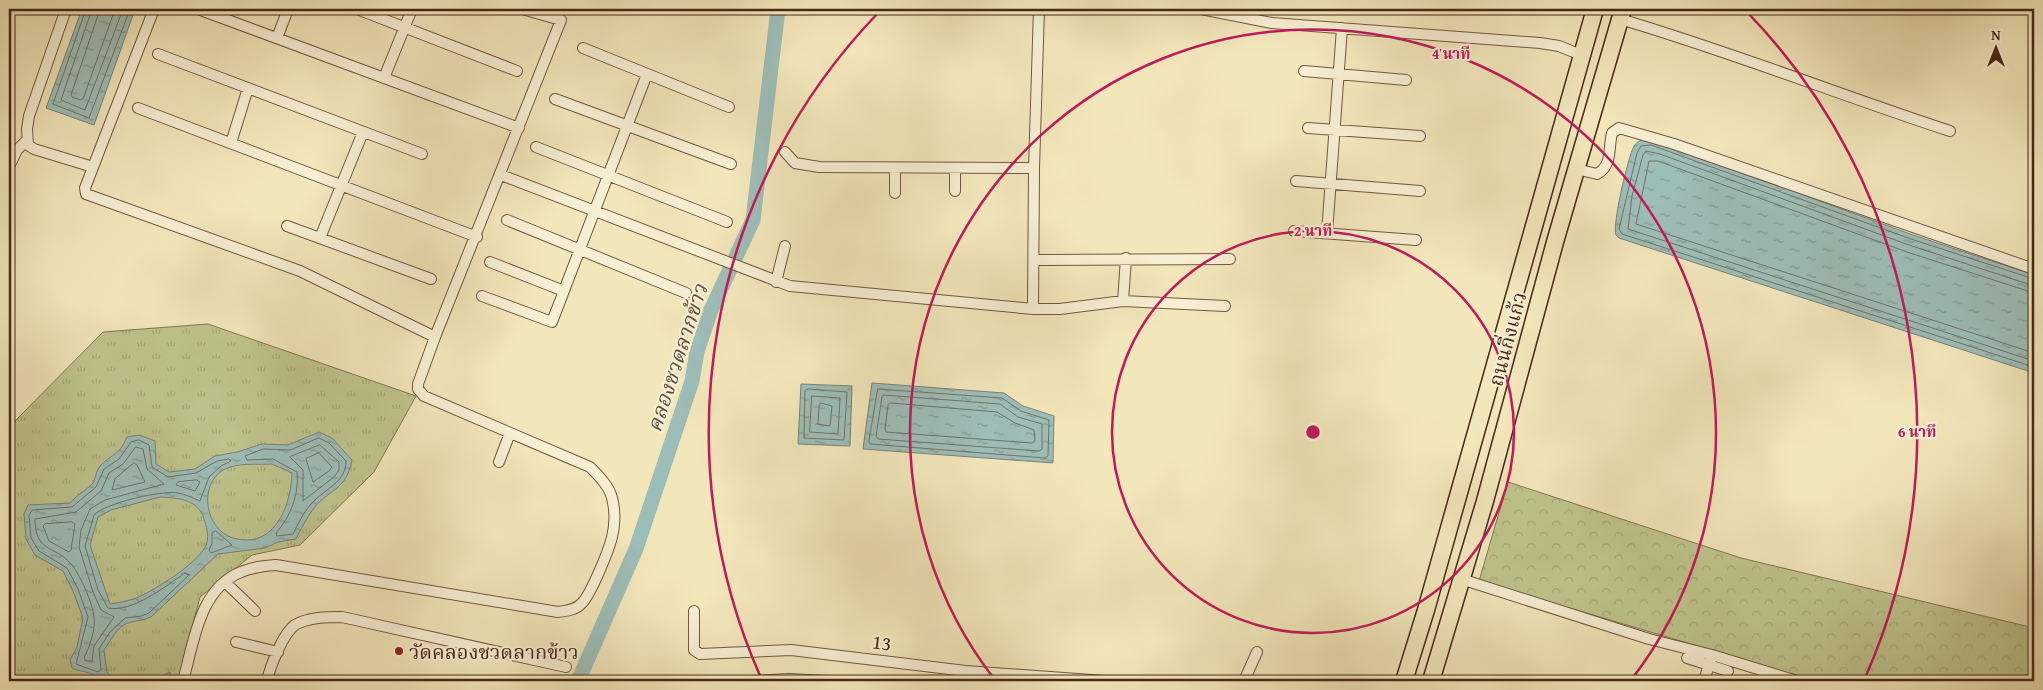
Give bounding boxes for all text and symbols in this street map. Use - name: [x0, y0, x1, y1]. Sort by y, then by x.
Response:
- north arrow: [1970, 22, 2020, 72]
- text: N: [1991, 25, 2001, 45]
- text: 4 นาที: [1432, 43, 1470, 64]
- text: 2 นาที: [1294, 220, 1332, 241]
- water label: คลองชวดลากข้าว: [638, 279, 716, 436]
- street label: ถนนกิ่งแก้ว: [1481, 289, 1533, 389]
- text: 6 นาที: [1898, 421, 1936, 442]
- centre of rings: [1304, 423, 1322, 441]
- street label: 13: [871, 626, 893, 658]
- place label: วัดคลองชวดลากข้าว: [409, 637, 579, 666]
- marker: วัดคลองชวดลากข้าว: [393, 645, 405, 657]

